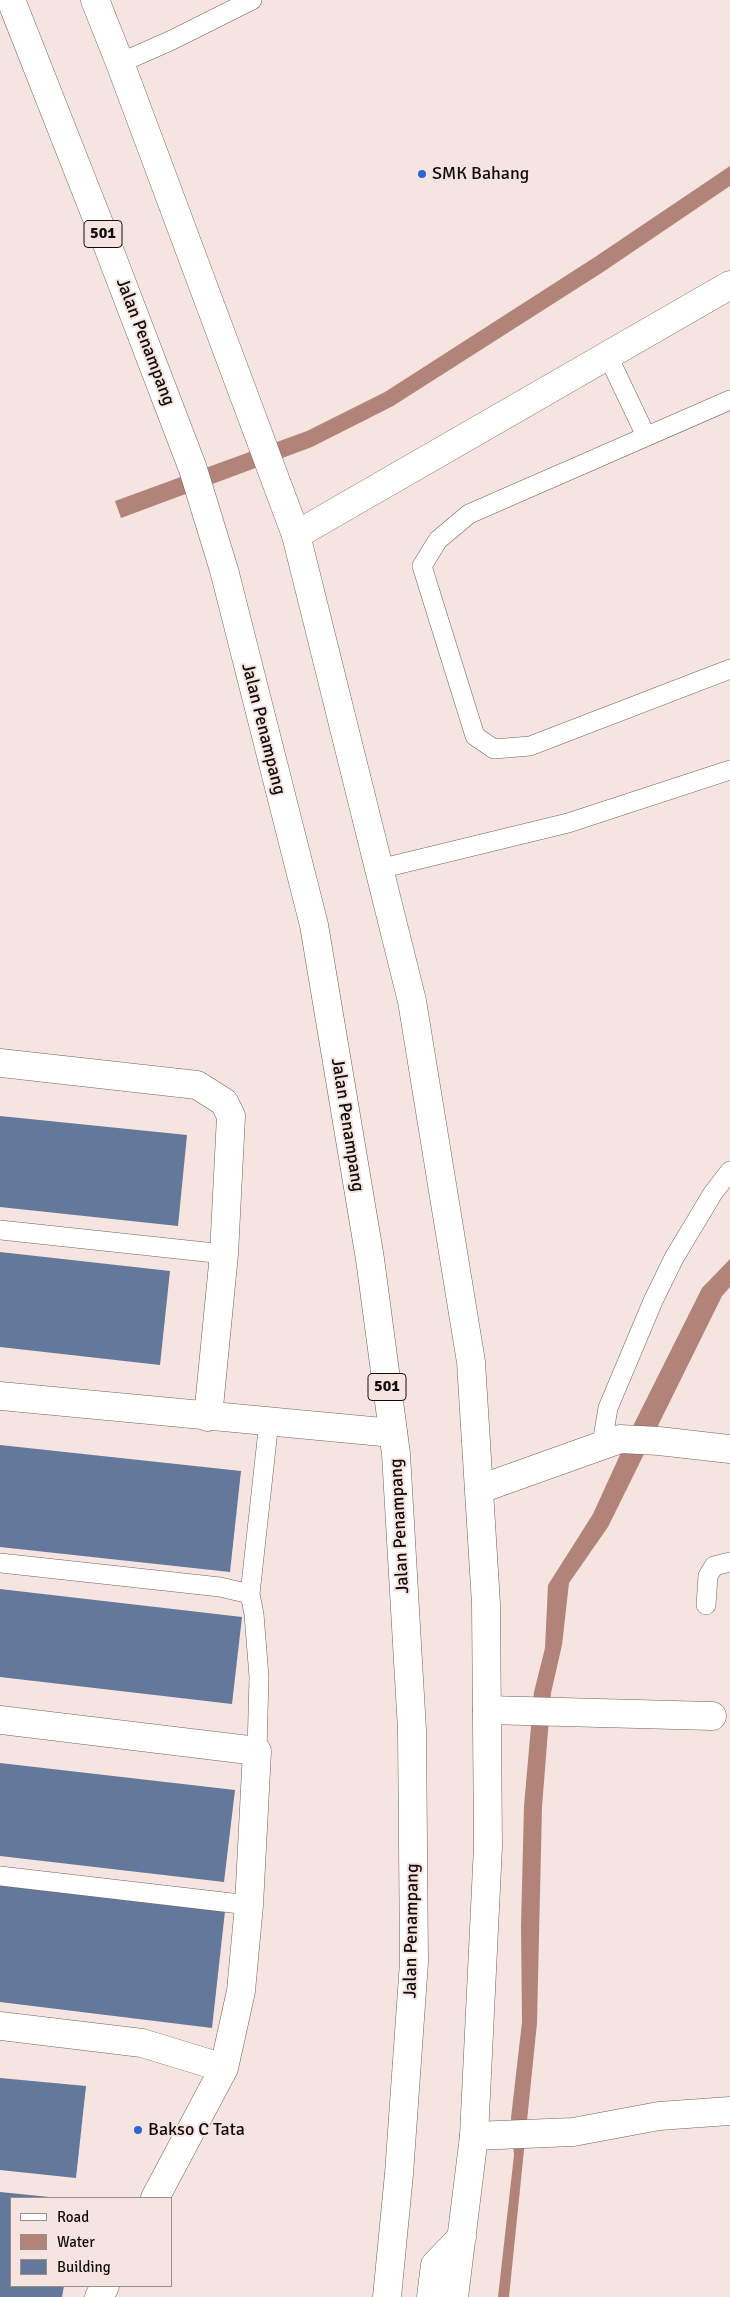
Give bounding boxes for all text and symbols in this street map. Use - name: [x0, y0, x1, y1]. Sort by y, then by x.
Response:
- place label: SMK Bahang: [432, 163, 529, 185]
- marker: SMK Bahang: [416, 168, 428, 180]
- road number: 501: [84, 220, 122, 248]
- street label: Jalan Penampang: [111, 275, 179, 409]
- street label: Jalan Penampang: [236, 661, 290, 797]
- street label: Jalan Penampang: [326, 1057, 368, 1193]
- road number: 501: [368, 1374, 406, 1400]
- street label: Jalan Penampang: [386, 1458, 414, 1594]
- street label: Jalan Penampang: [400, 1863, 424, 1999]
- place label: Bakso C Tata: [148, 2119, 245, 2141]
- marker: Bakso C Tata: [132, 2124, 144, 2136]
- legend: [10, 2197, 172, 2287]
- text: Road: [57, 2208, 89, 2226]
- text: Water: [57, 2233, 95, 2251]
- text: Building: [57, 2258, 111, 2276]

